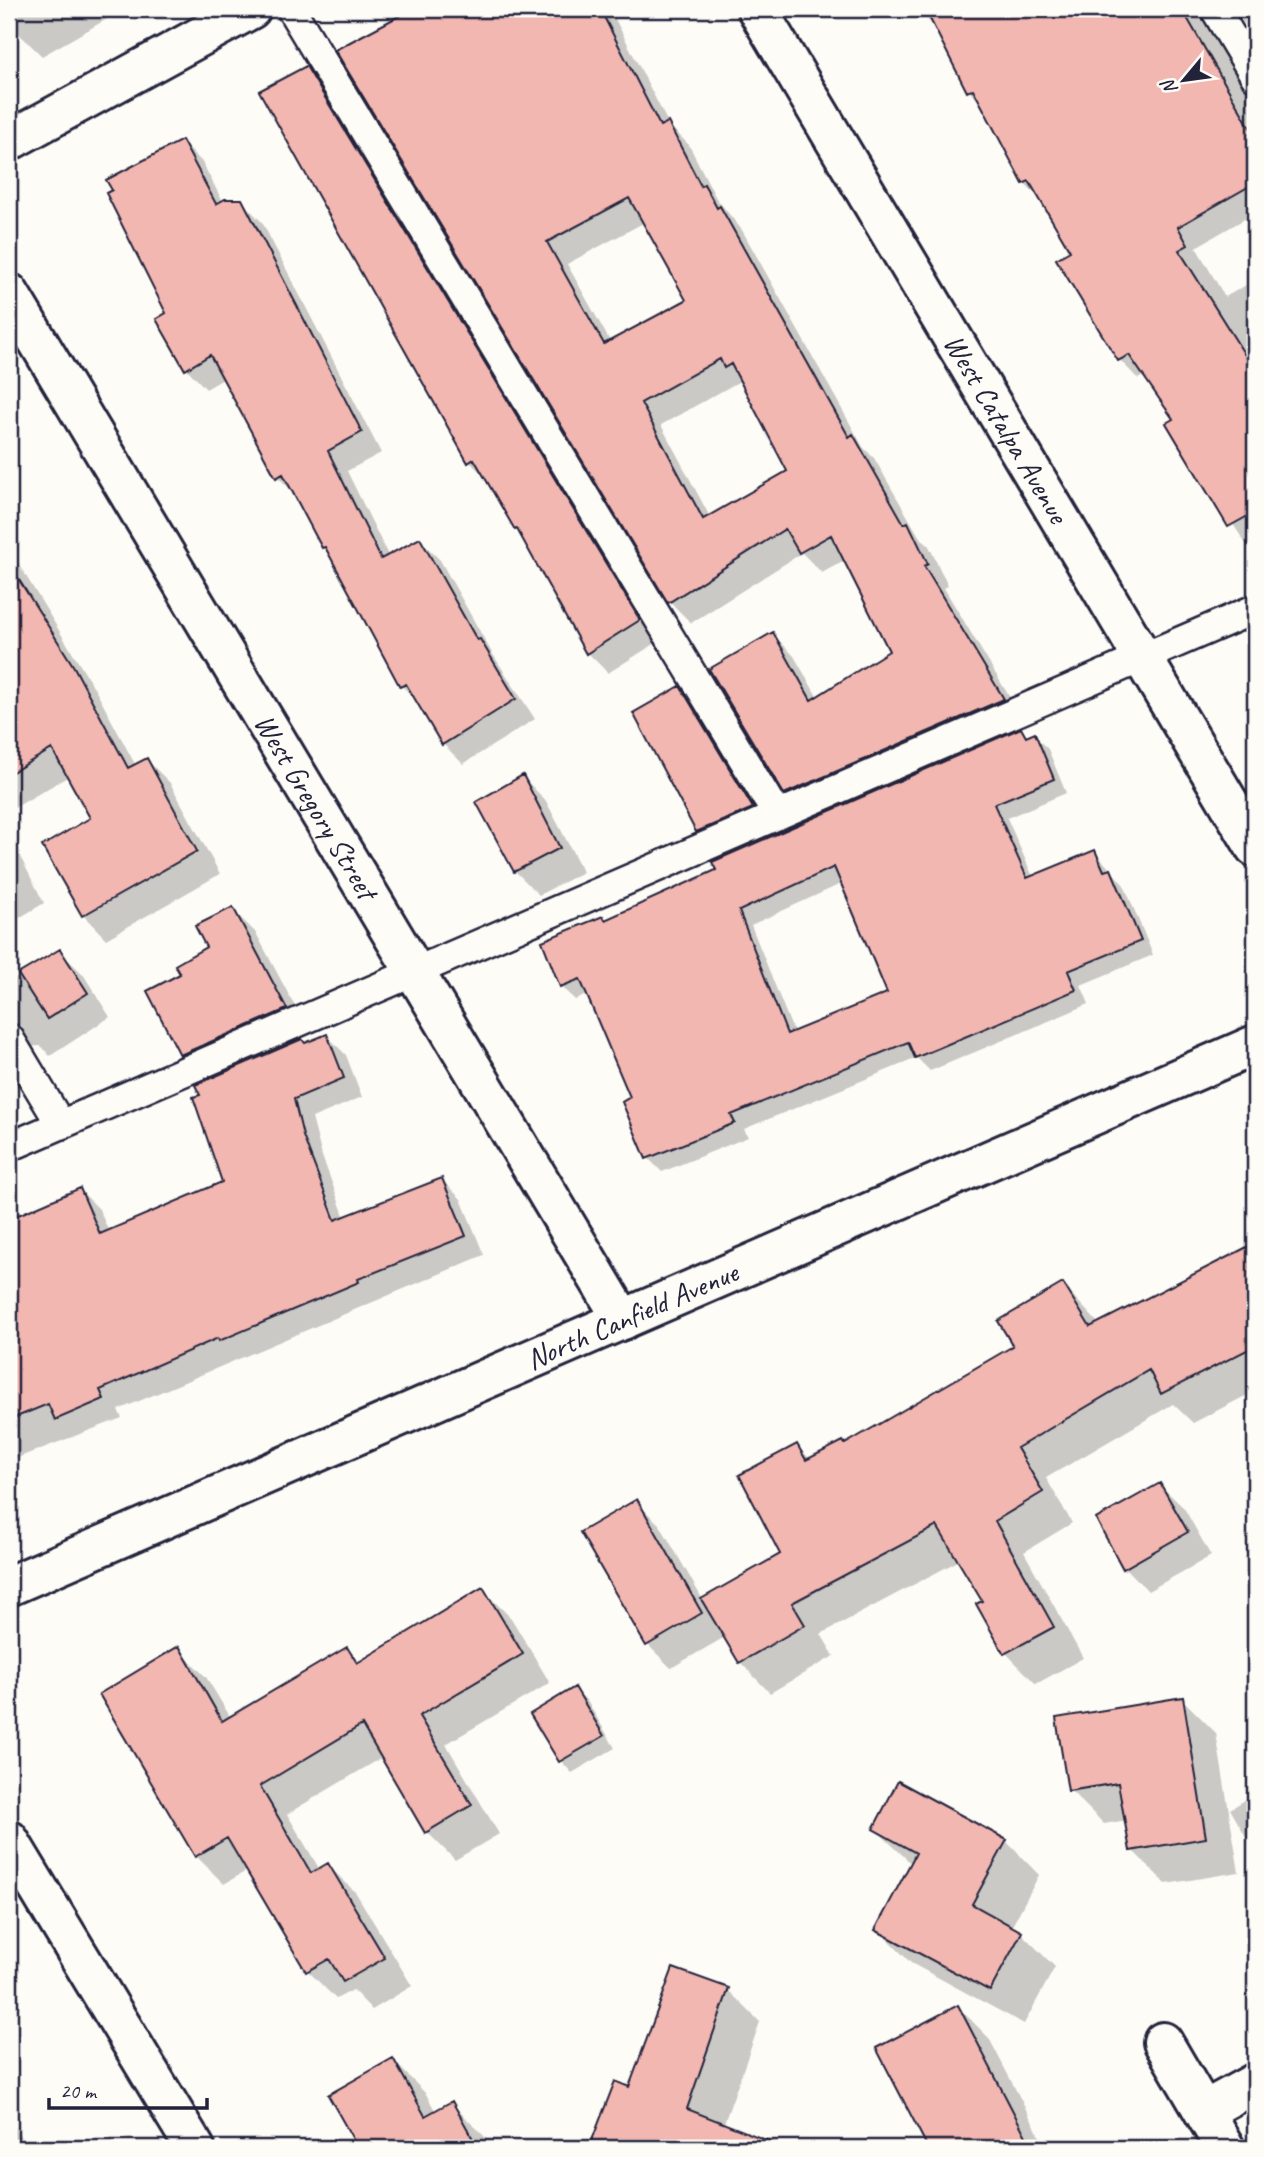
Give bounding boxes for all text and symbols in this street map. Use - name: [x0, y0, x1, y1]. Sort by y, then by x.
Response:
- north arrow: [1148, 46, 1218, 116]
- text: N: [1155, 74, 1183, 99]
- street label: West Catalpa Avenue: [935, 327, 1078, 532]
- street label: West Gregory Street: [246, 707, 388, 909]
- street label: North Canfield Avenue: [520, 1252, 746, 1378]
- scale bar: [49, 2066, 206, 2110]
- text: 20 m: [60, 2078, 98, 2104]

